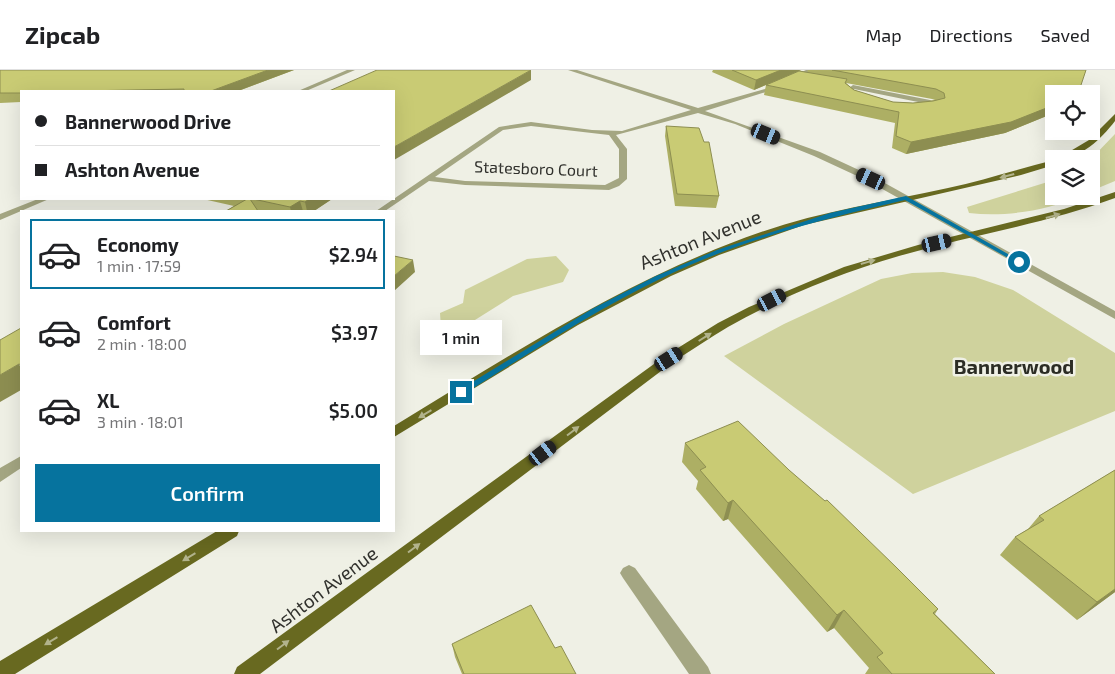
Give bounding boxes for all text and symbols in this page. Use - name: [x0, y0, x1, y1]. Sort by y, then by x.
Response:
- text: Zipcab: [25, 20, 100, 49]
- text: Map: [865, 24, 902, 46]
- text: Directions: [930, 24, 1013, 46]
- text: Saved: [1041, 24, 1090, 46]
- map controls: [1045, 85, 1100, 205]
- button: locate: [1045, 85, 1100, 140]
- text: Bannerwood Drive: [65, 110, 231, 133]
- car: [749, 121, 782, 147]
- button: layers: [1045, 150, 1100, 205]
- street label: Statesboro Court: [474, 156, 598, 180]
- text: Ashton Avenue: [65, 158, 200, 181]
- car: [854, 166, 887, 192]
- one-way arrow: [1000, 173, 1015, 181]
- street label: Ashton Avenue: [636, 204, 764, 274]
- one-way arrow: [1045, 212, 1060, 220]
- icon: car: [37, 232, 82, 277]
- car: [920, 232, 953, 254]
- text: Economy: [97, 233, 179, 256]
- text: $2.94: [329, 243, 378, 266]
- route start: [1008, 251, 1030, 273]
- text: 1 min · 17:59: [97, 256, 181, 275]
- one-way arrow: [860, 258, 875, 266]
- car: [755, 287, 788, 313]
- icon: car: [37, 310, 82, 355]
- text: Comfort: [97, 311, 171, 334]
- callout: 1 min: [420, 320, 502, 354]
- text: $3.97: [331, 321, 378, 344]
- text: 1 min: [442, 328, 480, 347]
- one-way arrow: [698, 332, 712, 341]
- text: 2 min · 18:00: [97, 334, 187, 353]
- car: [652, 345, 685, 373]
- district label: Bannerwood: [954, 354, 1074, 378]
- route end: [450, 381, 472, 403]
- icon: car: [37, 388, 82, 433]
- text: XL: [97, 389, 119, 412]
- text: $5.00: [329, 399, 378, 422]
- one-way arrow: [418, 409, 431, 418]
- text: 3 min · 18:01: [97, 412, 184, 431]
- one-way arrow: [566, 426, 579, 436]
- car: [526, 438, 559, 468]
- button: Confirm: [35, 464, 380, 522]
- street label: Ashton Avenue: [265, 541, 381, 637]
- one-way arrow: [407, 543, 420, 554]
- one-way arrow: [183, 552, 196, 561]
- one-way arrow: [44, 636, 57, 645]
- one-way arrow: [276, 640, 290, 650]

